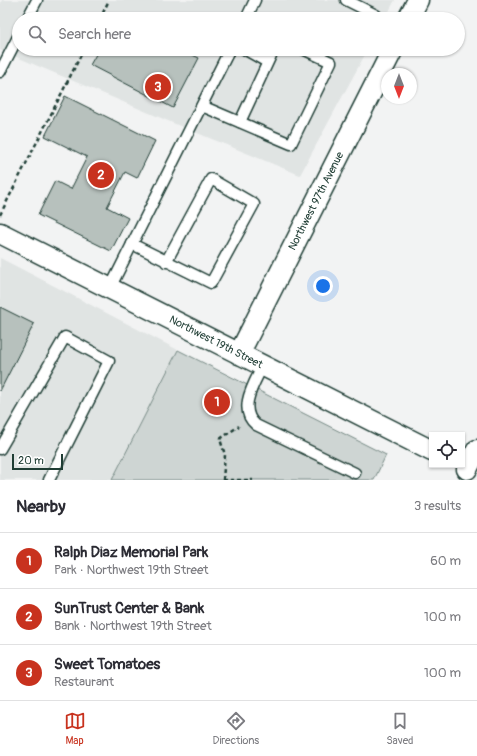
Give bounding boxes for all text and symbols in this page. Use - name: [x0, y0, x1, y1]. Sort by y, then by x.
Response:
- search box: [12, 12, 465, 56]
- icon: search: [26, 23, 48, 45]
- text: Search here: [58, 25, 131, 44]
- north arrow: [381, 68, 417, 104]
- pin: 3: [145, 72, 171, 102]
- street label: Northwest 97th Avenue: [286, 149, 347, 252]
- pin: 2: [88, 160, 114, 190]
- your location: [313, 276, 333, 296]
- street label: Northwest 19th Street: [167, 313, 265, 371]
- pin: 1: [204, 387, 230, 417]
- map controls: [429, 432, 465, 468]
- button: locate: [429, 432, 465, 468]
- scale bar: [12, 452, 63, 471]
- text: 20 m: [18, 454, 44, 467]
- text: Nearby: [16, 496, 65, 517]
- text: 3 results: [414, 498, 461, 514]
- text: Ralph Diaz Memorial Park: [54, 543, 208, 562]
- text: 1: [26, 553, 32, 569]
- text: 60 m: [430, 553, 461, 569]
- text: Park · Northwest 19th Street: [54, 562, 209, 578]
- text: SunTrust Center & Bank: [54, 599, 204, 618]
- text: 2: [25, 609, 33, 625]
- text: 100 m: [424, 609, 461, 625]
- text: Bank · Northwest 19th Street: [54, 618, 212, 634]
- text: Sweet Tomatoes: [54, 655, 160, 674]
- text: 3: [25, 665, 33, 681]
- text: 100 m: [424, 665, 461, 681]
- text: Restaurant: [54, 674, 114, 690]
- tab: Map: [64, 710, 86, 747]
- tab: Directions: [213, 710, 259, 747]
- tab: Saved: [386, 710, 413, 747]

